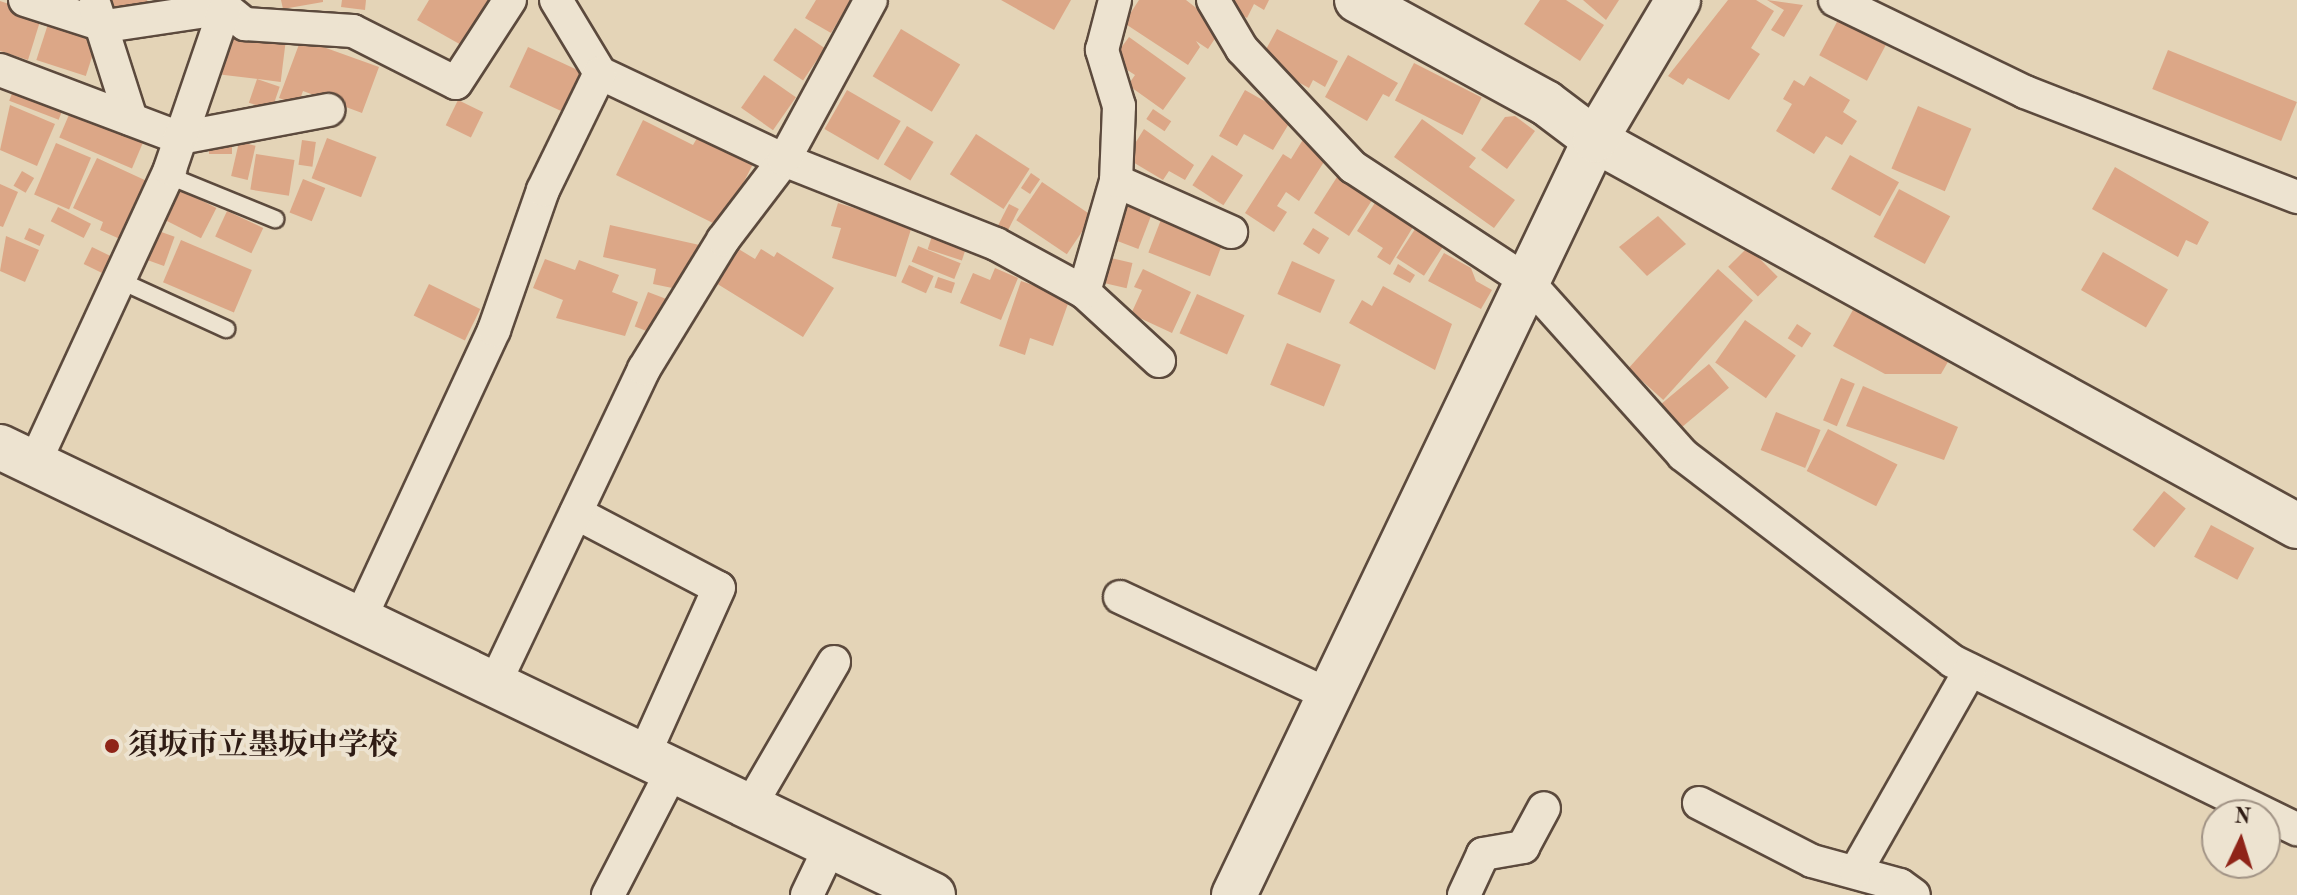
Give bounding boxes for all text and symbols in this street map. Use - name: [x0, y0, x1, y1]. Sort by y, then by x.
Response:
- place label: 須坂市立墨坂中学校: [128, 728, 398, 764]
- marker: 須坂市立墨坂中学校: [103, 737, 121, 755]
- north arrow: [2201, 799, 2281, 879]
- text: N: [2233, 805, 2252, 829]

